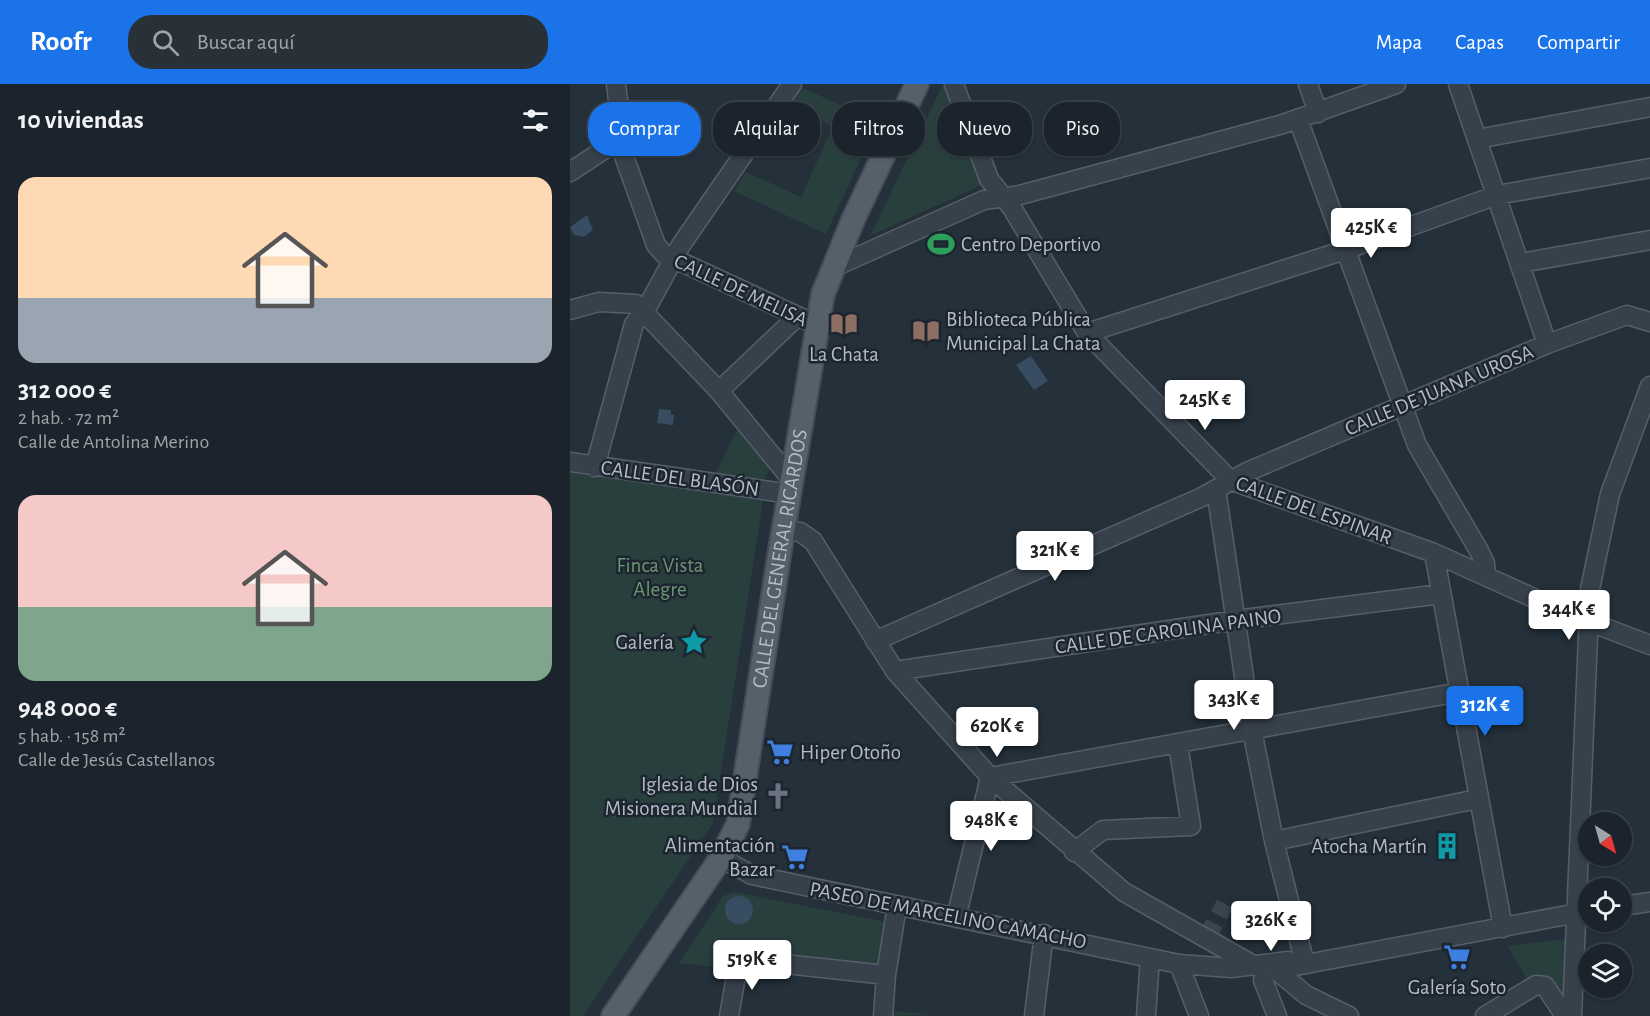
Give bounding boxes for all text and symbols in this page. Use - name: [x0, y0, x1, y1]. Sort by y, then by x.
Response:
- search box: [128, 15, 548, 69]
- icon: search: [149, 26, 182, 59]
- text: Roofr: [30, 28, 92, 56]
- text: Buscar aquí: [197, 31, 295, 53]
- text: Mapa: [1376, 32, 1422, 53]
- text: Capas: [1455, 32, 1504, 53]
- text: Compartir: [1537, 32, 1620, 53]
- chip: Comprar: [588, 102, 701, 156]
- chip: Alquilar: [713, 102, 820, 156]
- chip: Filtros: [832, 102, 925, 156]
- chip: Nuevo: [937, 102, 1032, 156]
- chip: Piso: [1044, 102, 1120, 156]
- icon: filters: [519, 104, 552, 137]
- text: 10 viviendas: [18, 107, 144, 133]
- pin: 425K €: [1322, 208, 1420, 259]
- icon: home: [231, 216, 339, 324]
- text: 425K €: [1345, 217, 1397, 237]
- sports icon: Centro Deportivo: [926, 229, 956, 259]
- place label: Centro Deportivo: [961, 234, 1101, 255]
- street label: CALLE DE MELISA: [671, 250, 811, 330]
- library icon: La Chata: [829, 309, 859, 339]
- place label: Biblioteca Pública Municipal La Chata: [946, 309, 1101, 354]
- library icon: Biblioteca Pública Municipal La Chata: [911, 316, 941, 346]
- street label: CALLE DE JUANA UROSA: [1342, 341, 1537, 440]
- place label: La Chata: [809, 344, 879, 365]
- text: 312 000 €: [18, 377, 111, 403]
- pin: 245K €: [1156, 380, 1254, 431]
- text: 245K €: [1179, 389, 1231, 409]
- text: 2 hab. · 72 m²: [18, 408, 119, 428]
- street label: CALLE DEL GENERAL RICARDOS: [749, 428, 811, 690]
- text: Calle de Antolina Merino: [18, 432, 209, 452]
- street label: CALLE DEL BLASÓN: [599, 455, 761, 500]
- street label: CALLE DEL ESPINAR: [1233, 472, 1395, 549]
- pin: 321K €: [1006, 531, 1104, 582]
- icon: home: [231, 534, 339, 642]
- text: 321K €: [1030, 540, 1080, 560]
- park label: Finca Vista Alegre: [616, 555, 704, 600]
- pin: 344K €: [1520, 590, 1618, 641]
- text: 344K €: [1543, 599, 1595, 619]
- street label: CALLE DE CAROLINA PAINO: [1054, 605, 1283, 658]
- place icon: Galería: [679, 627, 709, 657]
- place label: Galería: [615, 632, 674, 653]
- pin: 343K €: [1185, 680, 1283, 731]
- pin: 312K €: [1436, 686, 1534, 737]
- text: 343K €: [1208, 689, 1260, 709]
- text: 948 000 €: [18, 695, 117, 721]
- text: 312K €: [1460, 695, 1510, 715]
- pin: 620K €: [948, 707, 1046, 758]
- text: 620K €: [970, 716, 1024, 736]
- text: 5 hab. · 158 m²: [18, 726, 125, 746]
- supermarket icon: Hiper Otoño: [765, 737, 795, 767]
- place label: Hiper Otoño: [800, 742, 901, 763]
- text: Calle de Jesús Castellanos: [18, 750, 215, 770]
- place label: Iglesia de Dios Misionera Mundial: [605, 774, 758, 819]
- church icon: Iglesia de Dios Misionera Mundial: [763, 781, 793, 811]
- pin: 948K €: [942, 801, 1040, 852]
- text: 948K €: [964, 810, 1018, 830]
- north arrow: [1578, 812, 1632, 866]
- map controls: [1578, 812, 1632, 998]
- building icon: Atocha Martín: [1432, 831, 1462, 861]
- place label: Alimentación Bazar: [665, 835, 775, 880]
- place label: Atocha Martín: [1311, 836, 1427, 857]
- supermarket icon: Alimentación Bazar: [780, 842, 810, 872]
- street label: PASEO DE MARCELINO CAMACHO: [808, 878, 1088, 953]
- button: locate: [1578, 878, 1632, 932]
- pin: 326K €: [1222, 901, 1320, 952]
- text: 326K €: [1245, 910, 1297, 930]
- pin: 519K €: [703, 940, 801, 991]
- supermarket icon: Galería Soto: [1442, 942, 1472, 972]
- button: layers: [1578, 944, 1632, 998]
- text: 519K €: [727, 949, 777, 969]
- place label: Galería Soto: [1408, 977, 1506, 998]

